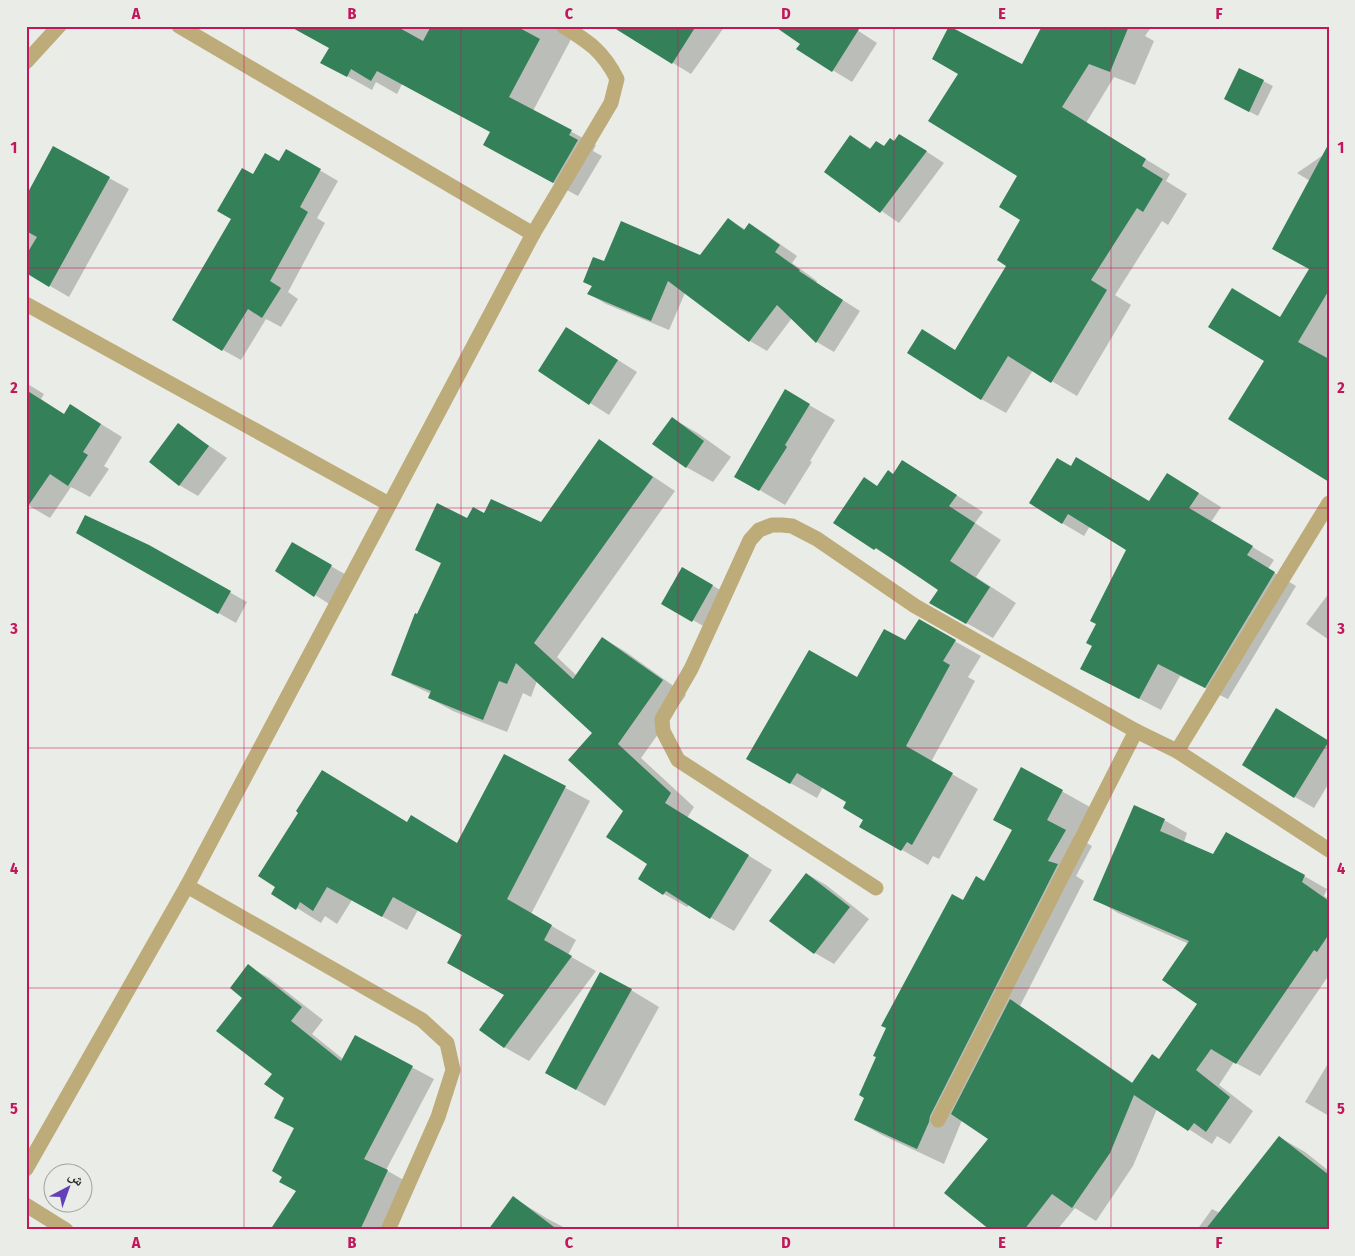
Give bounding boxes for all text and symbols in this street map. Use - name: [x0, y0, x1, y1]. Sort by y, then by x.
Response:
- text: A: [131, 4, 141, 23]
- text: B: [348, 4, 357, 23]
- text: C: [565, 4, 574, 23]
- text: D: [781, 4, 791, 23]
- text: E: [998, 4, 1006, 23]
- text: F: [1215, 4, 1223, 23]
- text: 1: [11, 138, 17, 157]
- text: 1: [1338, 138, 1344, 157]
- text: 2: [9, 378, 18, 397]
- text: 2: [1336, 378, 1345, 397]
- text: 3: [9, 619, 18, 638]
- text: 3: [1336, 619, 1345, 638]
- text: 4: [10, 859, 18, 878]
- text: 4: [1337, 859, 1345, 878]
- text: 5: [10, 1099, 18, 1118]
- text: 5: [1337, 1099, 1345, 1118]
- north arrow: [42, 1164, 92, 1214]
- text: ش: [65, 1167, 87, 1190]
- text: A: [131, 1233, 141, 1252]
- text: B: [348, 1233, 357, 1252]
- text: C: [565, 1233, 574, 1252]
- text: D: [781, 1233, 791, 1252]
- text: E: [998, 1233, 1006, 1252]
- text: F: [1215, 1233, 1223, 1252]

